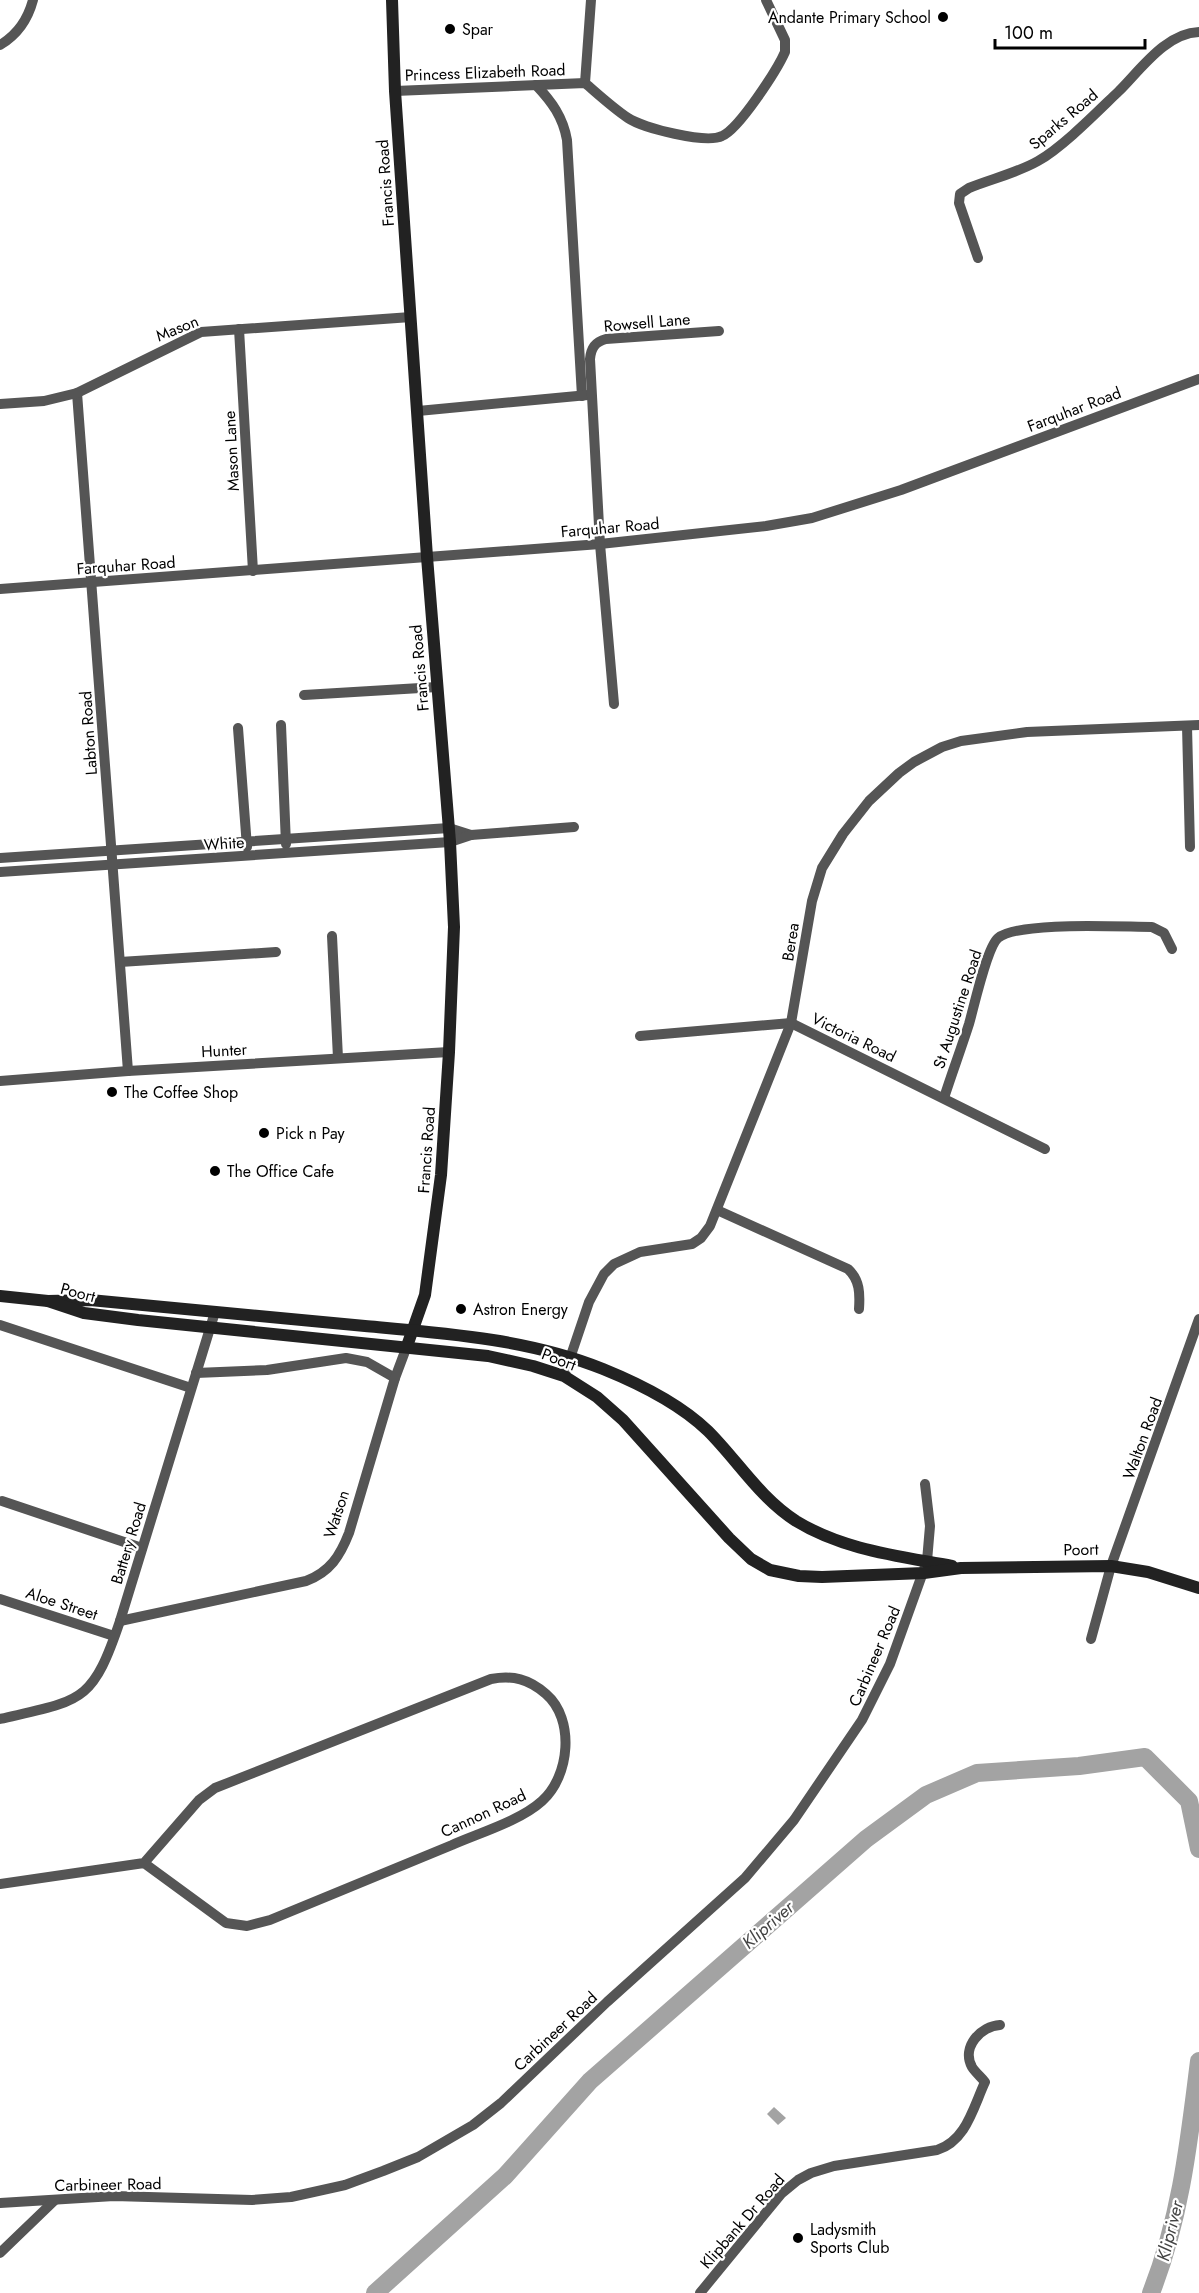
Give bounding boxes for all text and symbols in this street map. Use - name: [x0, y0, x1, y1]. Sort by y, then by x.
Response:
- place label: Andante Primary School: [768, 6, 931, 29]
- marker: Andante Primary School: [936, 10, 950, 24]
- scale bar: [995, 12, 1145, 50]
- place label: Spar: [462, 18, 494, 41]
- text: 100 m: [1004, 20, 1053, 46]
- marker: Spar: [443, 22, 457, 36]
- street label: Princess Elizabeth Road: [404, 58, 566, 87]
- street label: Sparks Road: [1024, 84, 1103, 155]
- street label: Francis Road: [371, 139, 400, 227]
- street label: Rowsell Lane: [603, 307, 691, 338]
- street label: Mason: [152, 310, 202, 347]
- street label: Farquhar Road: [1024, 381, 1124, 438]
- street label: Mason Lane: [218, 410, 245, 492]
- street label: Farquhar Road: [560, 512, 660, 543]
- street label: Farquhar Road: [76, 551, 176, 580]
- street label: Francis Road: [404, 624, 435, 712]
- street label: Labton Road: [74, 690, 103, 776]
- street label: White: [203, 831, 245, 856]
- street label: Berea: [776, 921, 805, 963]
- street label: St Augustine Road: [927, 947, 988, 1072]
- street label: Victoria Road: [808, 1007, 900, 1068]
- street label: Hunter: [201, 1038, 248, 1063]
- place label: The Coffee Shop: [124, 1081, 238, 1104]
- marker: The Coffee Shop: [105, 1085, 119, 1099]
- street label: Francis Road: [412, 1106, 441, 1194]
- place label: Pick n Pay: [276, 1122, 346, 1145]
- marker: Pick n Pay: [257, 1126, 271, 1140]
- place label: The Office Cafe: [227, 1160, 334, 1183]
- marker: The Office Cafe: [208, 1164, 222, 1178]
- street label: Poort: [58, 1277, 98, 1308]
- place label: Astron Energy: [473, 1298, 569, 1321]
- marker: Astron Energy: [454, 1302, 468, 1316]
- street label: Poort: [538, 1342, 579, 1377]
- street label: Walton Road: [1117, 1394, 1168, 1482]
- street label: Watson: [318, 1487, 355, 1541]
- street label: Battery Road: [105, 1499, 152, 1587]
- street label: Poort: [1063, 1538, 1099, 1561]
- street label: Aloe Street: [23, 1581, 101, 1626]
- street label: Carbineer Road: [843, 1602, 906, 1710]
- street label: Cannon Road: [437, 1784, 530, 1843]
- water label: Klipriver: [736, 1894, 800, 1955]
- street label: Carbineer Road: [508, 1986, 602, 2076]
- street label: Klipbank Dr Road: [695, 2169, 790, 2274]
- street label: Carbineer Road: [54, 2172, 162, 2197]
- water label: Klipriver: [1150, 2197, 1190, 2264]
- place label: Ladysmith Sports Club: [810, 2218, 889, 2259]
- marker: Ladysmith Sports Club: [791, 2231, 805, 2245]

